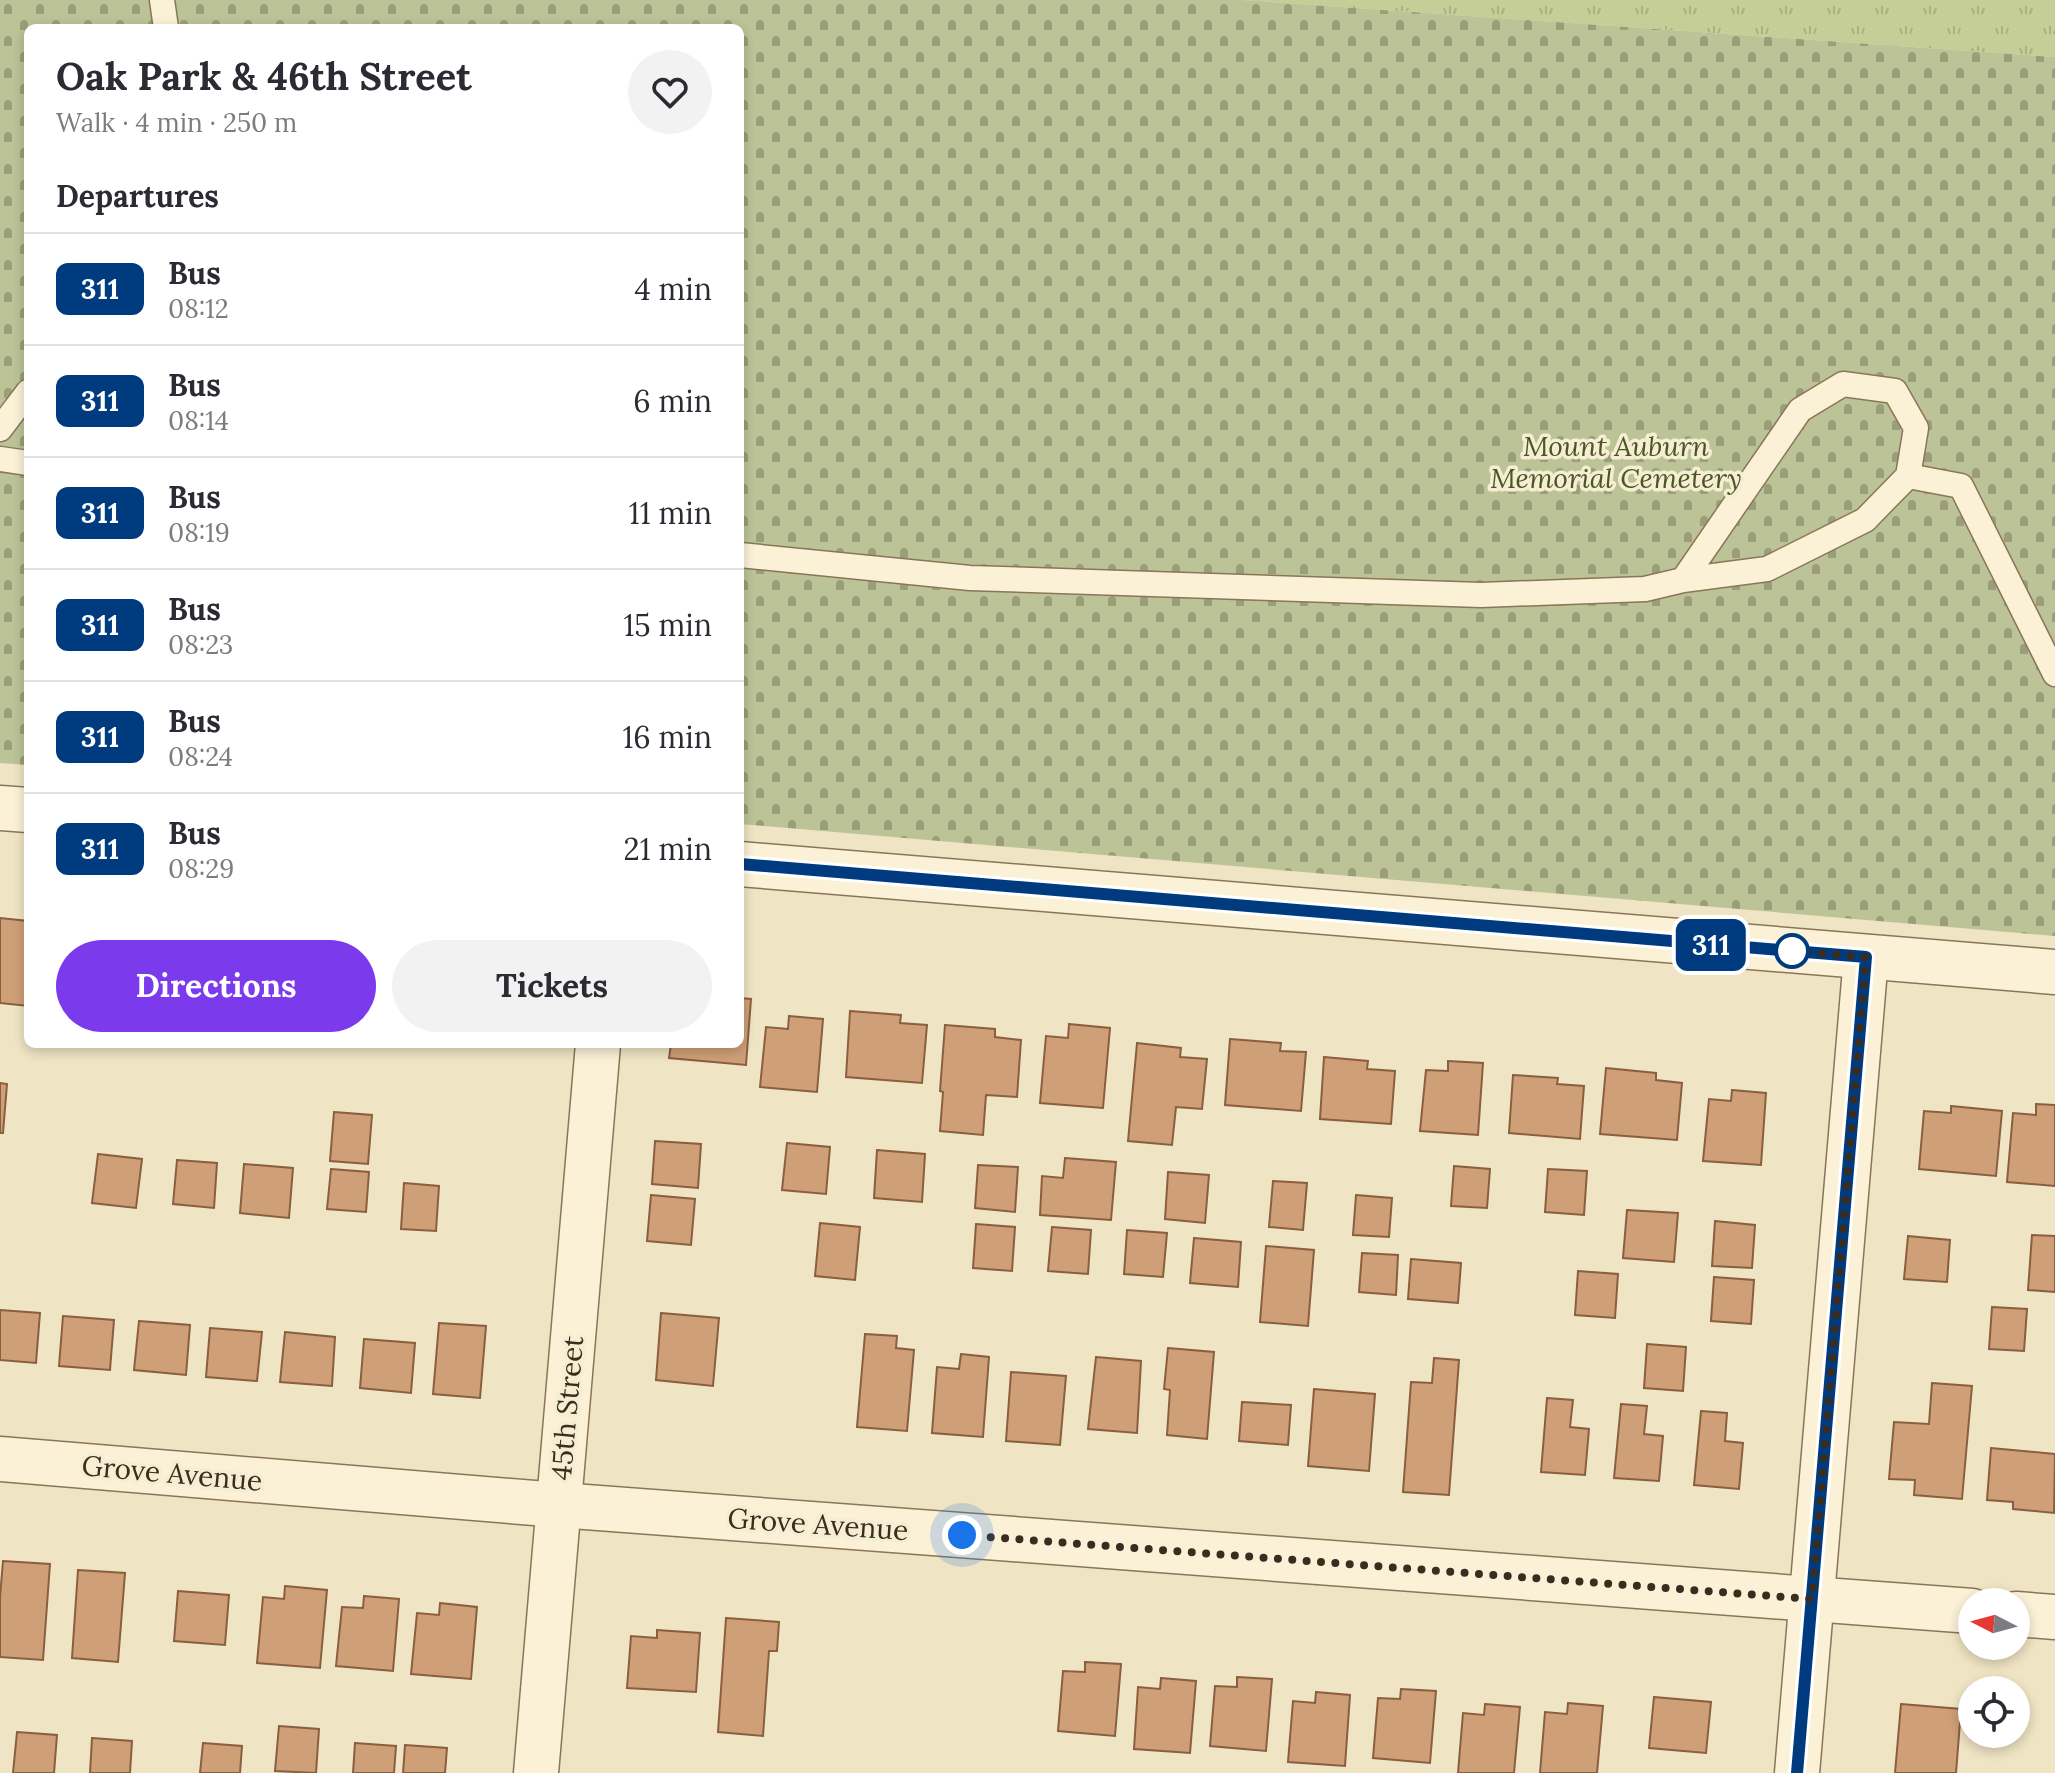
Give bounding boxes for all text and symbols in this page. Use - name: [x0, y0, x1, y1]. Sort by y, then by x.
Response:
- button: heart: [628, 50, 712, 134]
- text: Oak Park & 46th Street: [56, 52, 472, 100]
- text: Walk · 4 min · 250 m: [56, 106, 297, 139]
- text: Departures: [56, 177, 219, 215]
- text: Bus: [168, 254, 221, 292]
- text: 4 min: [634, 270, 712, 308]
- text: 311: [81, 271, 119, 307]
- text: 08:12: [168, 292, 229, 325]
- text: Bus: [168, 366, 221, 404]
- text: 6 min: [633, 382, 712, 420]
- text: 311: [81, 383, 119, 419]
- text: 08:14: [168, 404, 229, 437]
- park label: Mount Auburn Memorial Cemetery: [1490, 428, 1742, 496]
- text: Bus: [168, 478, 221, 516]
- text: 11 min: [629, 494, 712, 532]
- text: 311: [81, 495, 119, 531]
- text: 08:19: [168, 516, 230, 549]
- text: Bus: [168, 590, 221, 628]
- text: 15 min: [623, 606, 712, 644]
- text: 311: [81, 607, 119, 643]
- text: 08:23: [168, 628, 233, 661]
- text: Bus: [168, 702, 221, 740]
- text: 16 min: [622, 718, 712, 756]
- text: 311: [81, 719, 119, 755]
- text: 08:24: [168, 740, 233, 773]
- text: Bus: [168, 814, 221, 852]
- text: 21 min: [624, 830, 712, 868]
- text: 311: [81, 831, 119, 867]
- text: 08:29: [168, 852, 234, 885]
- line badge: 311: [1665, 919, 1757, 971]
- text: 311: [1692, 927, 1730, 963]
- unlabelled marker: [1775, 934, 1809, 968]
- button: Directions: [56, 940, 376, 1032]
- button: Tickets: [392, 940, 712, 1032]
- street label: 45th Street: [543, 1334, 591, 1482]
- street label: Grove Avenue: [80, 1447, 264, 1499]
- street label: Grove Avenue: [726, 1500, 910, 1548]
- your location: [942, 1515, 982, 1555]
- north arrow: [1958, 1588, 2030, 1660]
- map controls: [1958, 1588, 2030, 1748]
- button: locate: [1958, 1676, 2030, 1748]

